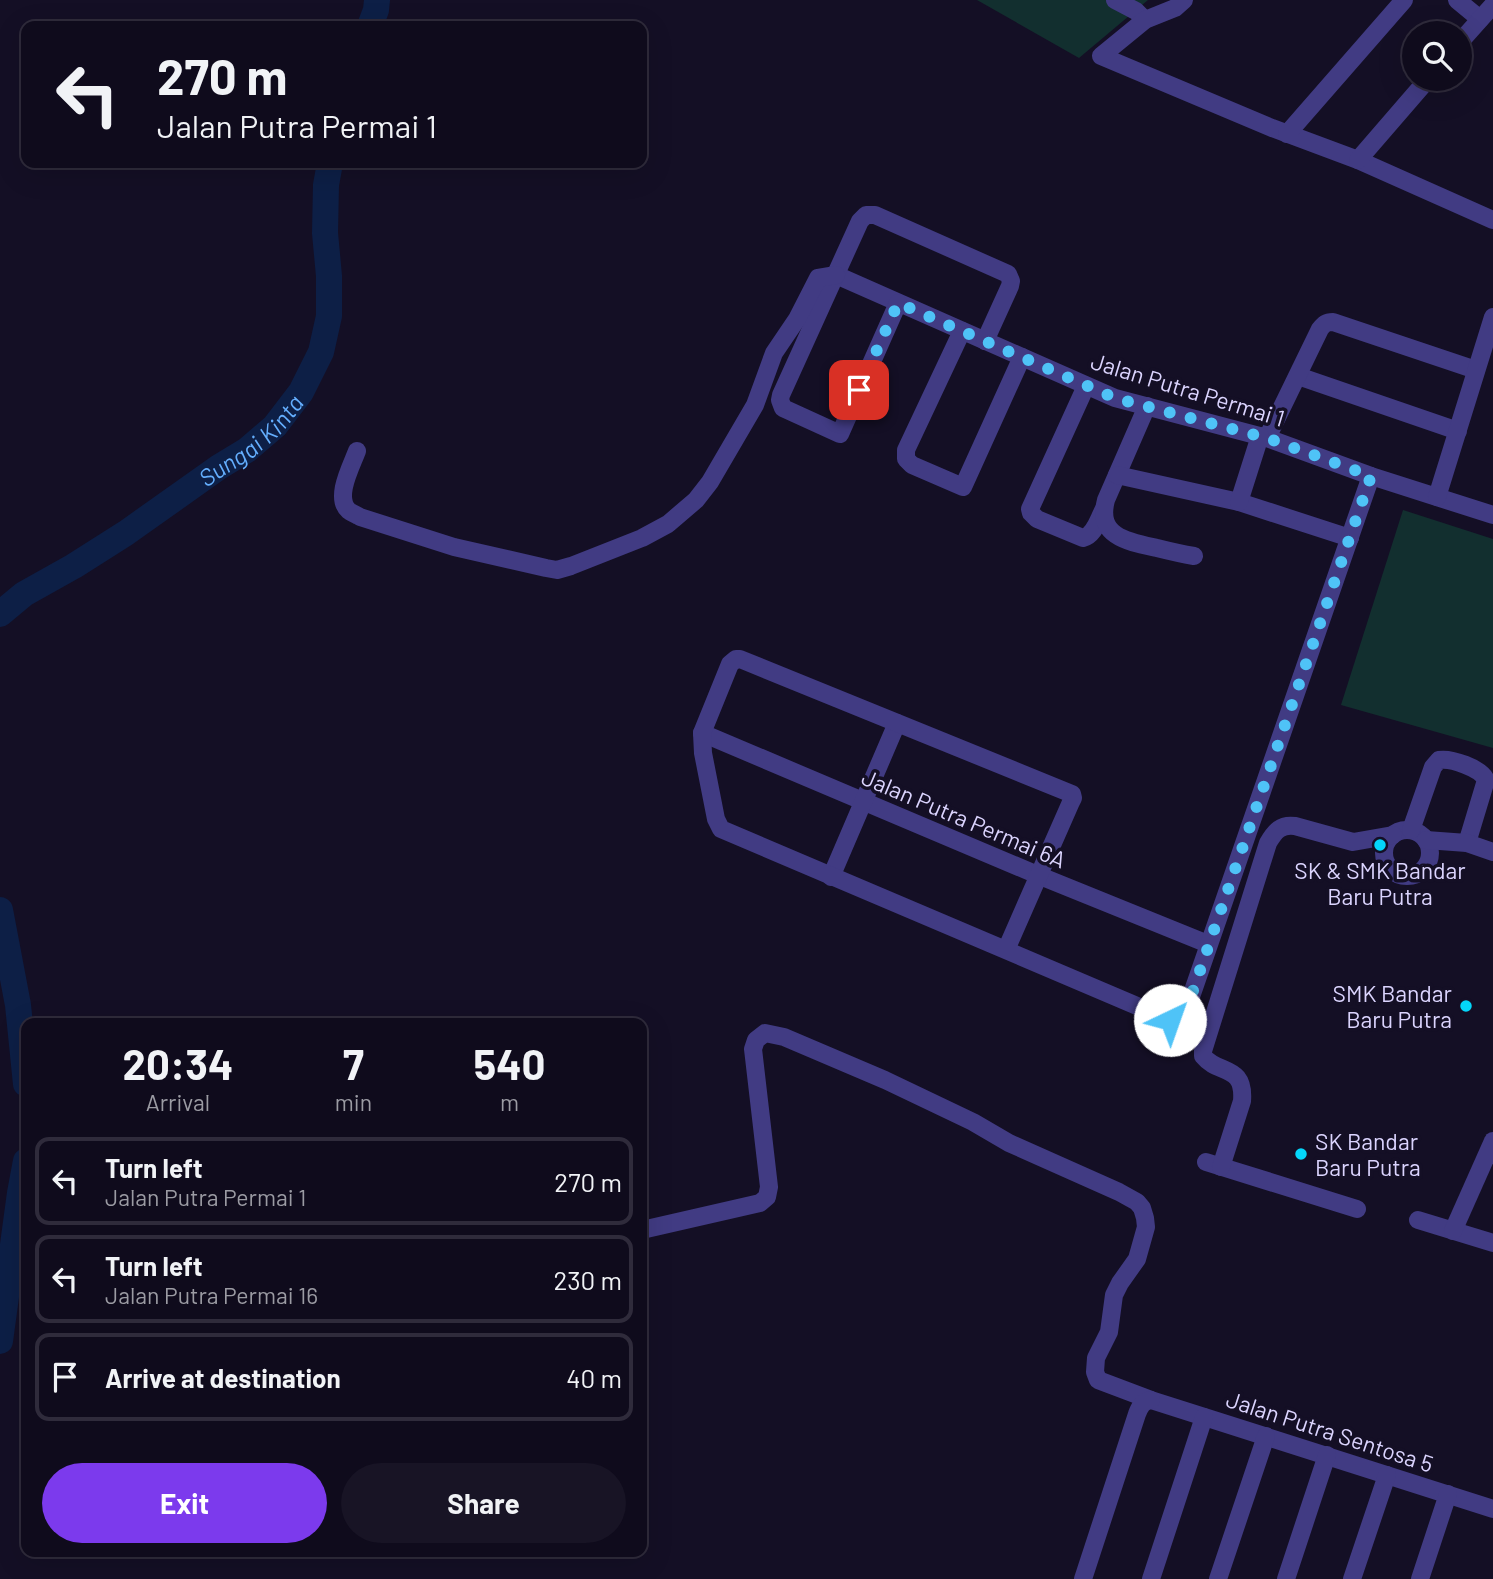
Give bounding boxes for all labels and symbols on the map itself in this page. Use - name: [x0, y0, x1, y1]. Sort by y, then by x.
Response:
- street label: Jalan Putra Permai 1: [1088, 346, 1288, 432]
- pin: [829, 360, 889, 420]
- water label: Sungai Kinta: [192, 388, 309, 492]
- street label: Jalan Putra Permai 6A: [858, 762, 1070, 874]
- marker: SK & SMK Bandar Baru Putra: [1372, 837, 1388, 853]
- place label: SK & SMK Bandar Baru Putra: [1294, 856, 1466, 910]
- place label: SMK Bandar Baru Putra: [1333, 979, 1453, 1033]
- position arrow: [1133, 983, 1207, 1057]
- marker: SMK Bandar Baru Putra: [1458, 998, 1474, 1014]
- place label: SK Bandar Baru Putra: [1315, 1127, 1421, 1181]
- marker: SK Bandar Baru Putra: [1293, 1146, 1309, 1162]
- street label: Jalan Putra Sentosa 5: [1223, 1384, 1437, 1478]

